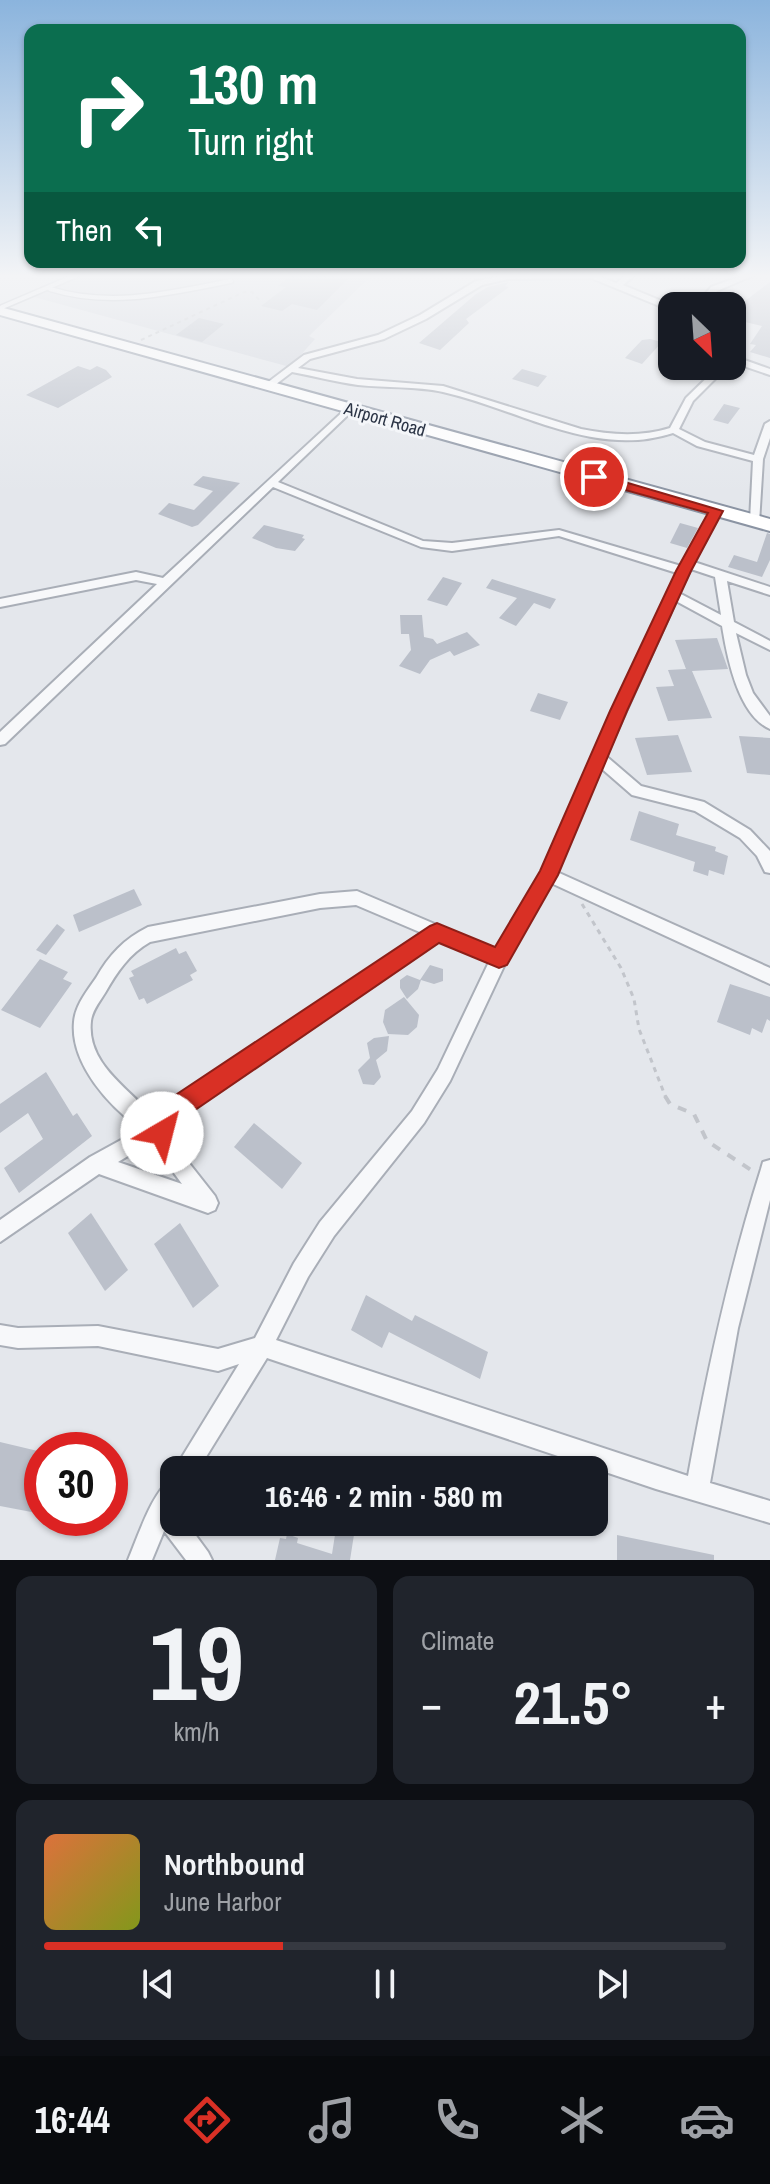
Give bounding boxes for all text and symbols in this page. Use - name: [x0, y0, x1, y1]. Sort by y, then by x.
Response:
- text: 130 m: [188, 46, 318, 121]
- icon: right: [56, 56, 160, 160]
- text: Turn right: [188, 118, 313, 166]
- icon: left: [128, 208, 172, 252]
- text: Then: [56, 210, 112, 250]
- north arrow: [658, 292, 746, 380]
- map controls: [658, 292, 746, 380]
- street label: Airport Road: [340, 395, 429, 443]
- pin: [560, 443, 628, 511]
- icon: arrive: [572, 455, 616, 499]
- position arrow: [120, 1091, 204, 1175]
- speed limit sign: 30: [24, 1432, 128, 1536]
- text: 16:46 · 2 min · 580 m: [265, 1476, 503, 1516]
- text: 19: [149, 1592, 244, 1732]
- text: Climate: [421, 1623, 494, 1658]
- text: 21.5°: [514, 1662, 633, 1743]
- text: −: [421, 1673, 442, 1733]
- text: +: [705, 1673, 726, 1733]
- text: km/h: [173, 1714, 220, 1749]
- text: Northbound: [164, 1844, 305, 1884]
- text: June Harbor: [164, 1884, 281, 1919]
- icon: previous: [136, 1962, 180, 2006]
- icon: pause: [363, 1962, 407, 2006]
- icon: next: [590, 1962, 634, 2006]
- icon: directions: [179, 2092, 235, 2148]
- icon: music: [304, 2092, 360, 2148]
- icon: phone: [429, 2092, 485, 2148]
- icon: climate: [554, 2092, 610, 2148]
- icon: car: [679, 2092, 735, 2148]
- text: 16:44: [35, 2096, 110, 2144]

